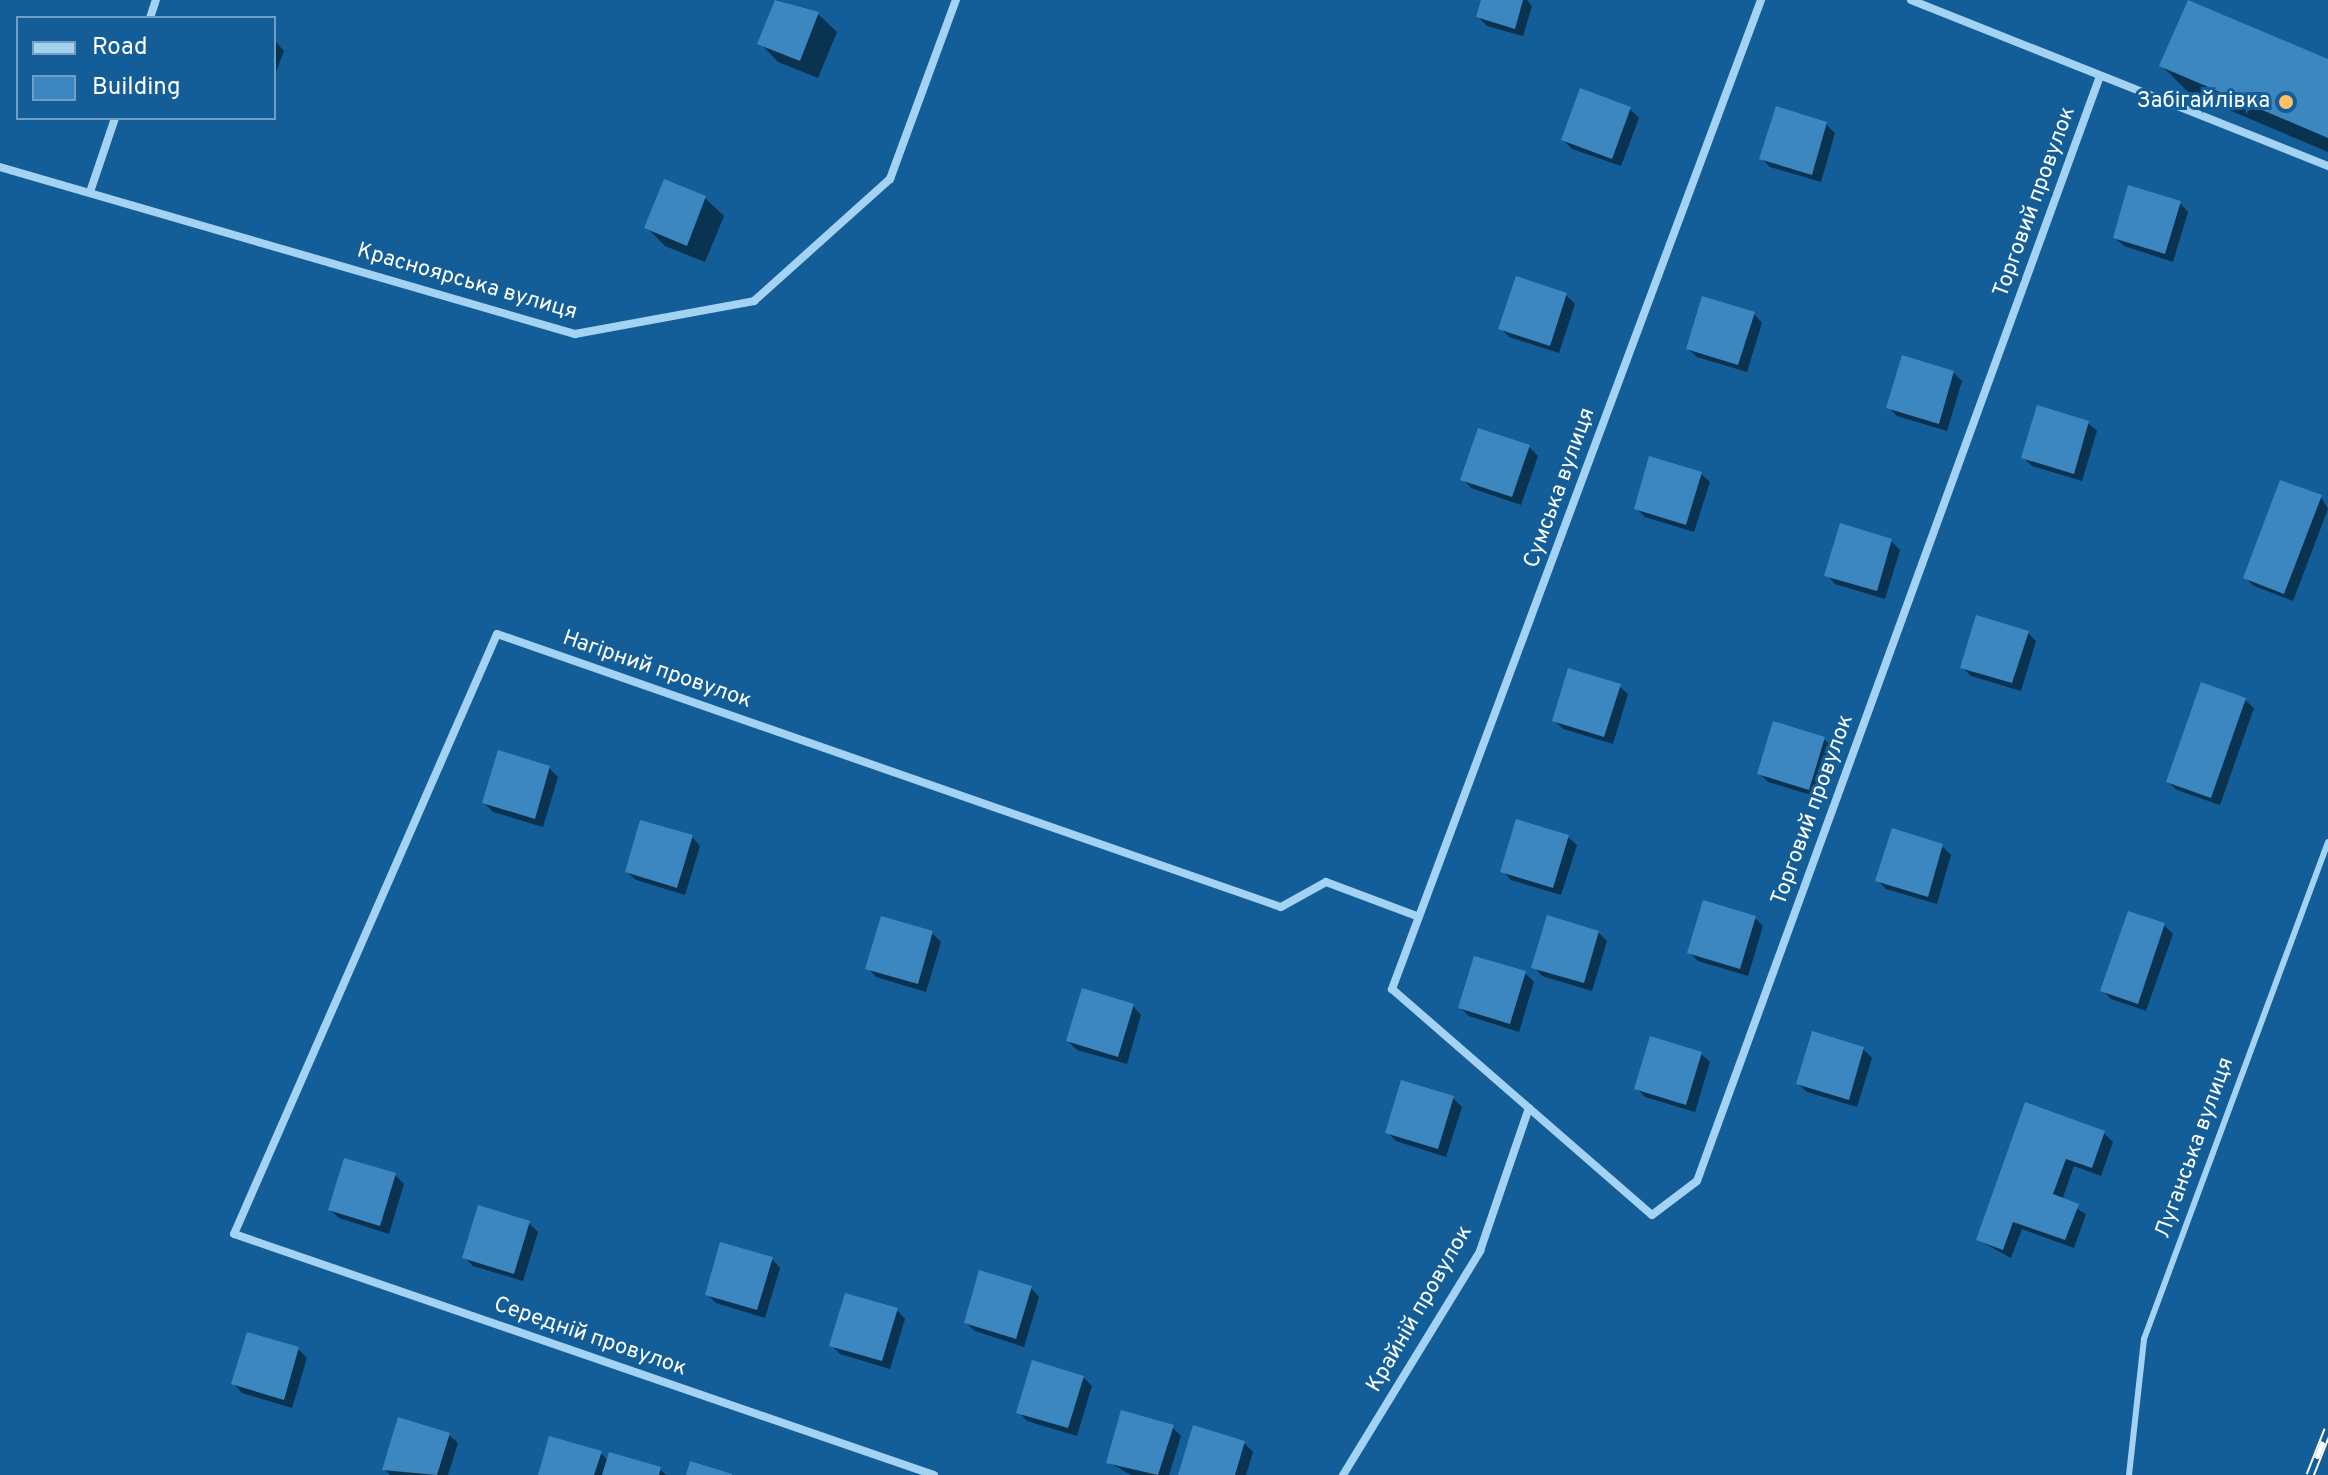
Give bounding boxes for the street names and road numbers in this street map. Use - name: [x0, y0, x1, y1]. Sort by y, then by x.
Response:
- street label: Торговий провулок: [1988, 103, 2082, 301]
- street label: Красноярська вулиця: [354, 238, 580, 326]
- street label: Сумська вулиця: [1519, 404, 1601, 572]
- street label: Нагірний провулок: [559, 625, 755, 715]
- street label: Торговий провулок: [1766, 711, 1860, 909]
- street label: Луганська вулиця: [2150, 1054, 2240, 1242]
- street label: Крайній провулок: [1361, 1221, 1479, 1397]
- street label: Середній провулок: [490, 1292, 690, 1382]

